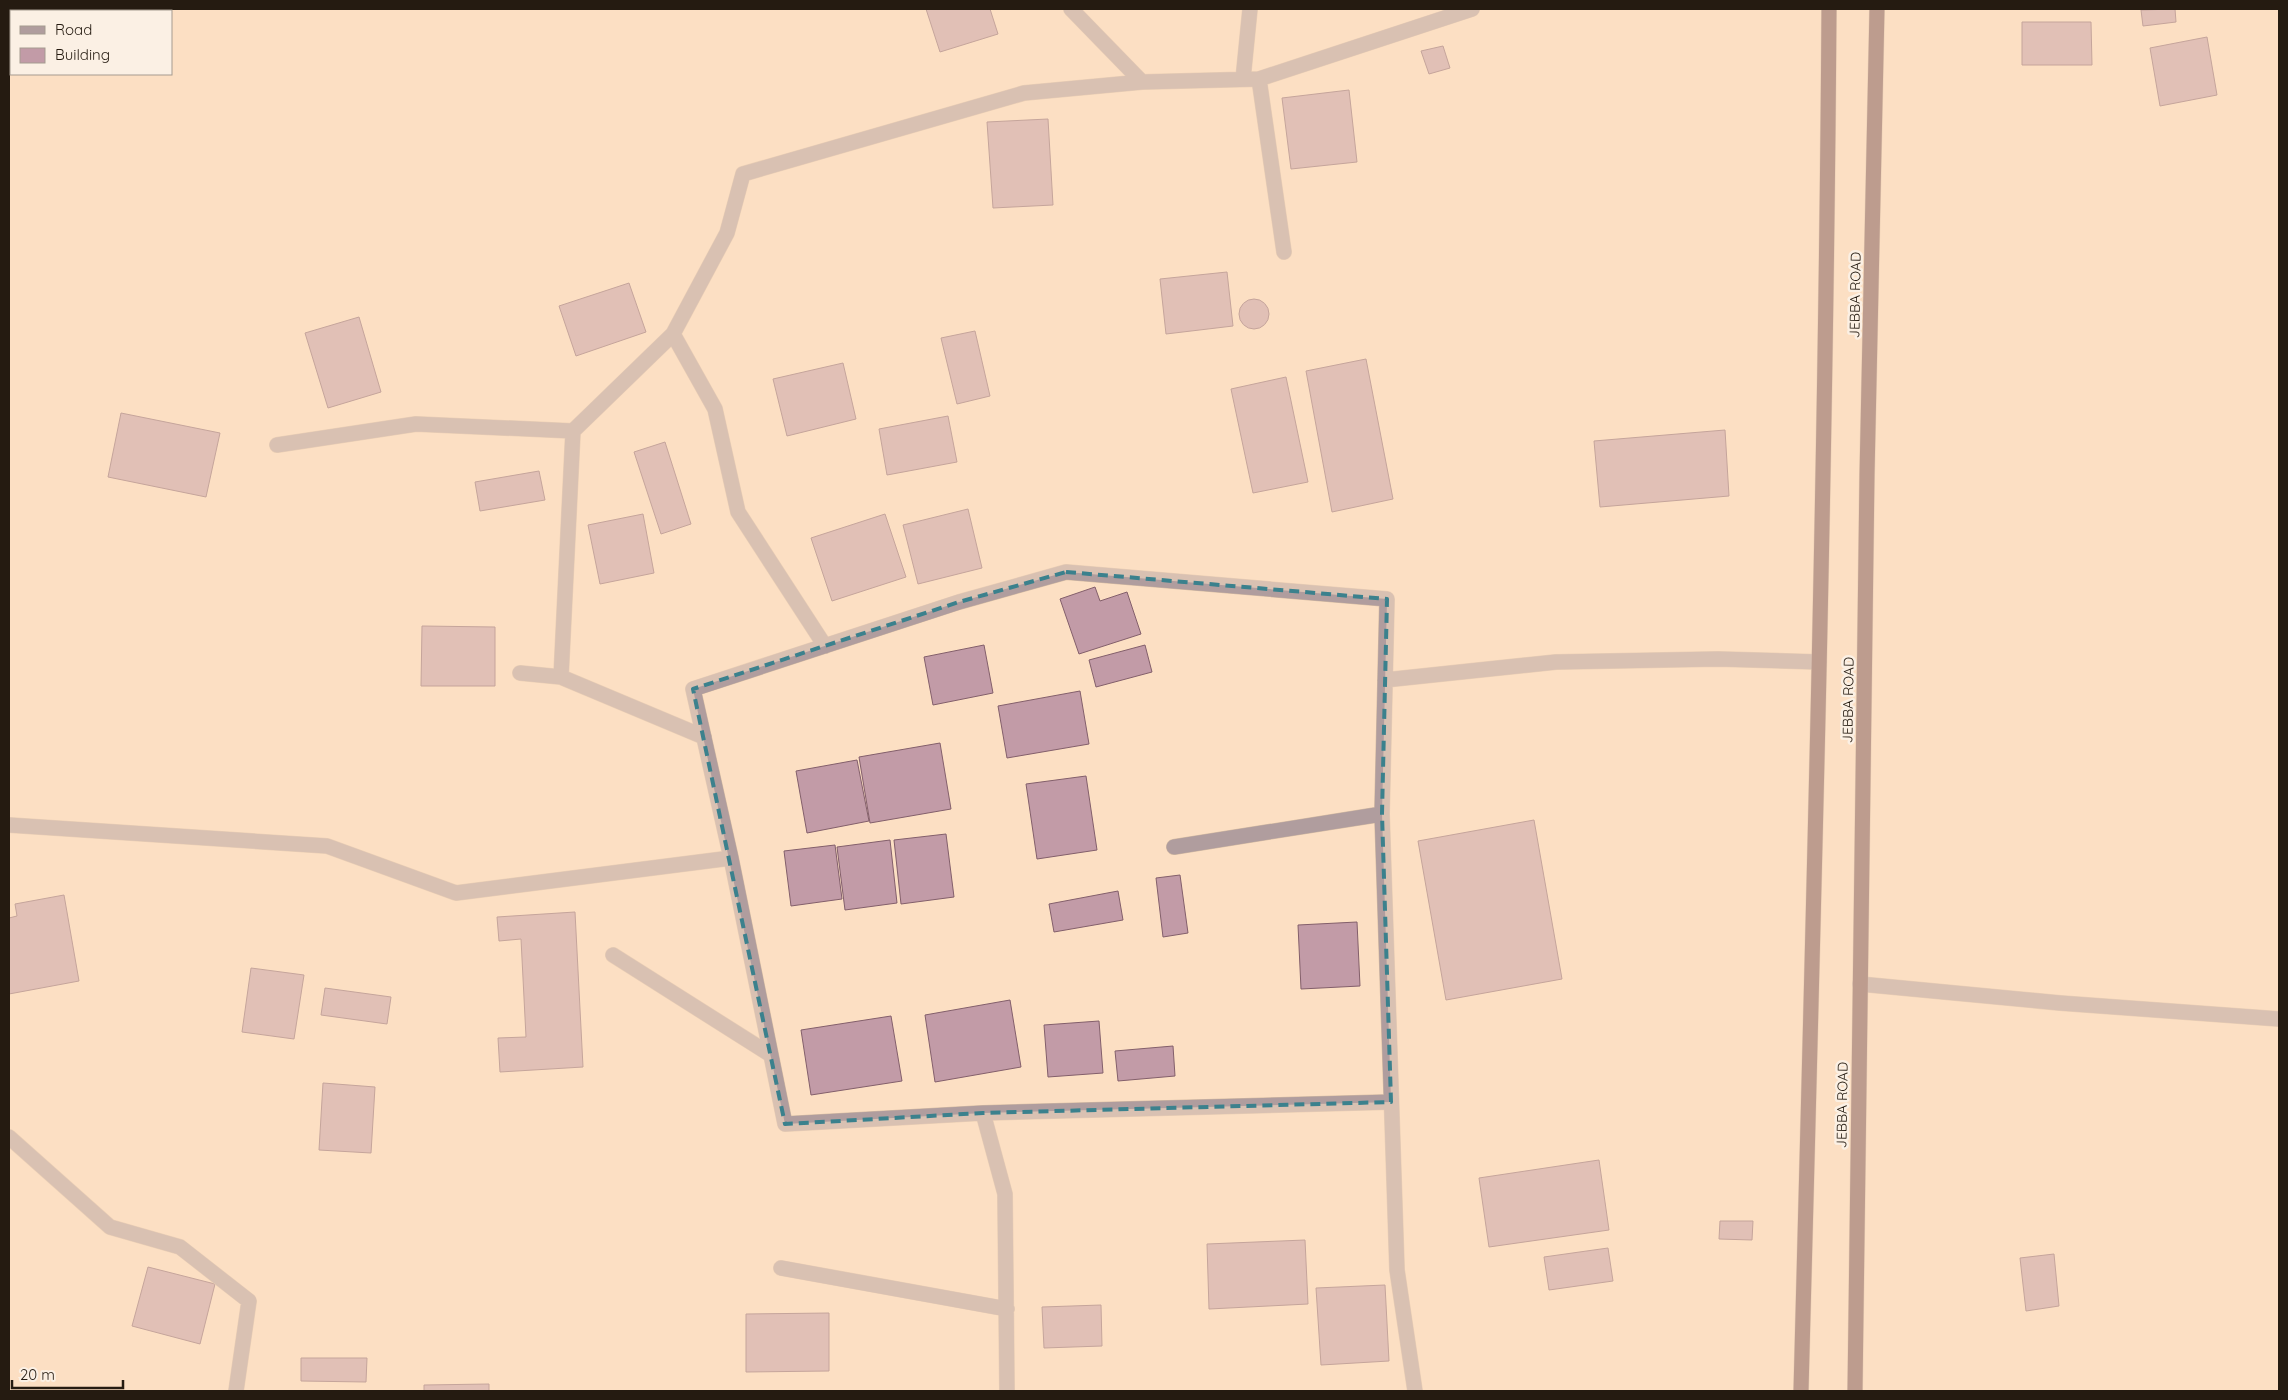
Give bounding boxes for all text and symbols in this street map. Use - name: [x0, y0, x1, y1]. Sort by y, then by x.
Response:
- legend: [10, 10, 172, 75]
- text: Road: [55, 20, 92, 39]
- text: Building: [55, 45, 110, 64]
- street label: JEBBA ROAD: [1845, 252, 1865, 338]
- street label: JEBBA ROAD: [1838, 657, 1858, 743]
- street label: JEBBA ROAD: [1832, 1062, 1852, 1148]
- scale bar: [12, 1358, 124, 1390]
- text: 20 m: [20, 1365, 55, 1384]

